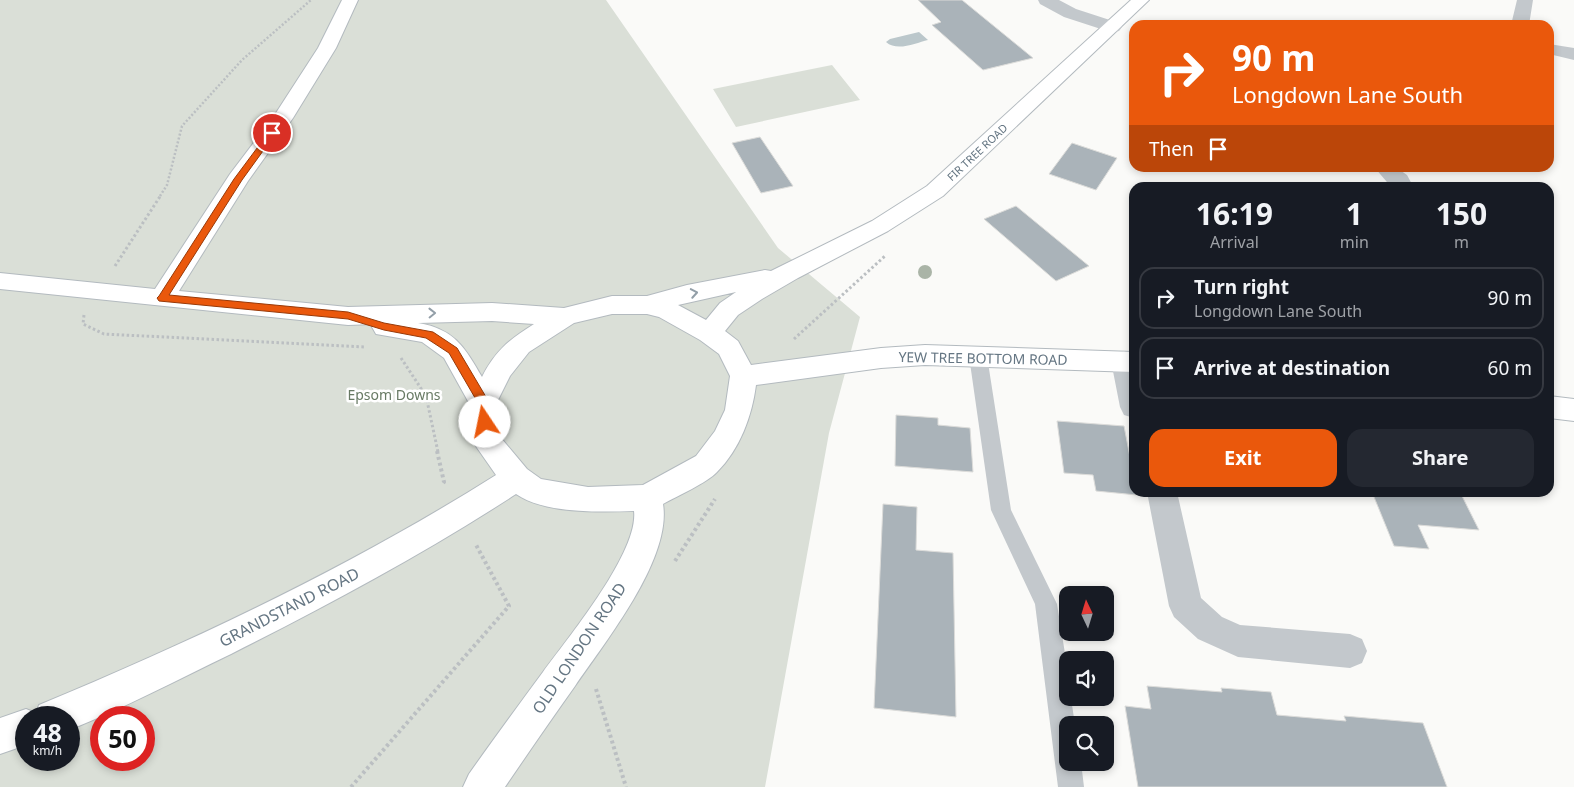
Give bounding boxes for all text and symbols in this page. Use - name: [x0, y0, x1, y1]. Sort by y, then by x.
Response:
- text: 90 m: [1232, 34, 1315, 81]
- icon: right: [1149, 40, 1214, 105]
- text: Longdown Lane South: [1232, 79, 1463, 109]
- pin: [251, 112, 293, 154]
- icon: arrive: [258, 119, 286, 147]
- street label: FIR TREE ROAD: [944, 120, 1010, 184]
- icon: arrive: [1204, 135, 1232, 163]
- text: Then: [1149, 136, 1194, 162]
- text: 16:19: [1196, 193, 1273, 234]
- text: 1: [1346, 193, 1363, 234]
- text: 150: [1436, 193, 1487, 234]
- text: Arrival: [1210, 231, 1259, 253]
- text: min: [1340, 231, 1369, 253]
- text: m: [1454, 231, 1469, 253]
- text: Turn right: [1194, 274, 1289, 300]
- icon: right: [1151, 284, 1179, 312]
- text: 90 m: [1488, 285, 1532, 311]
- one-way arrow: [690, 288, 699, 298]
- text: Longdown Lane South: [1194, 300, 1362, 322]
- one-way arrow: [428, 308, 436, 319]
- street label: YEW TREE BOTTOM ROAD: [898, 347, 1068, 369]
- icon: arrive: [1151, 354, 1179, 382]
- text: Arrive at destination: [1194, 355, 1390, 381]
- text: 60 m: [1488, 355, 1532, 381]
- park label: Epsom Downs: [347, 385, 441, 404]
- position arrow: [458, 395, 510, 447]
- button: Exit: [1149, 429, 1337, 487]
- button: Share: [1347, 429, 1534, 487]
- street label: GRANDSTAND ROAD: [215, 562, 363, 652]
- street label: OLD LONDON ROAD: [527, 578, 631, 718]
- north arrow: [1059, 586, 1114, 641]
- map controls: [1059, 586, 1114, 771]
- button: sound: [1059, 651, 1114, 706]
- speed limit sign: 50: [90, 706, 155, 771]
- text: 48: [33, 715, 62, 749]
- button: search: [1059, 716, 1114, 771]
- text: km/h: [33, 742, 62, 759]

